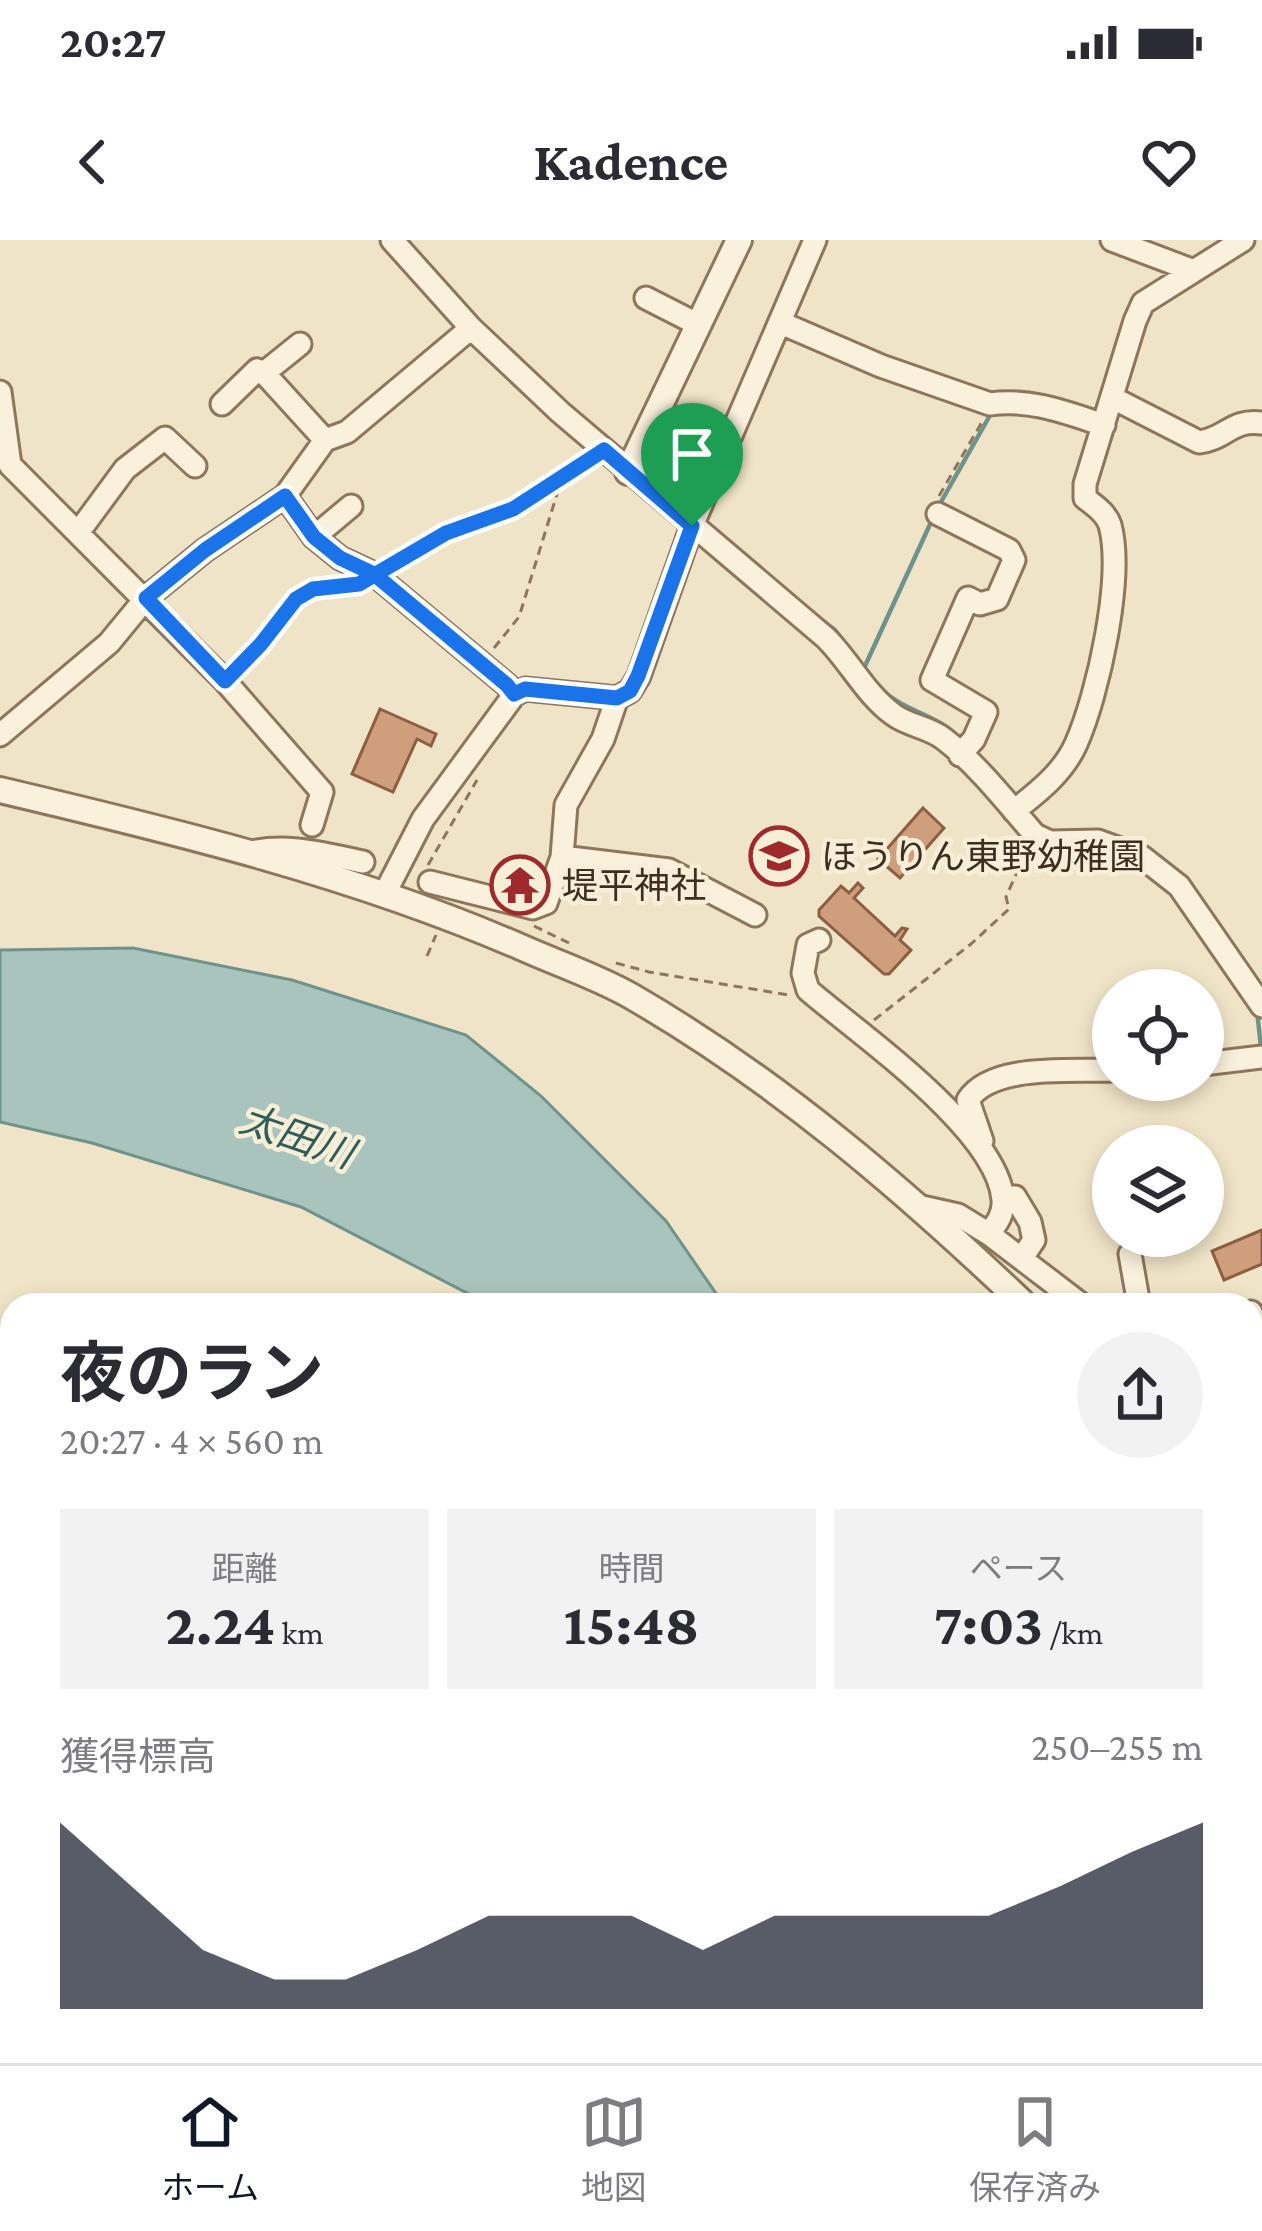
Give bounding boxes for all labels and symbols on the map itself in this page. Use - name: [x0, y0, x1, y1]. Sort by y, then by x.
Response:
- pin: [641, 403, 743, 526]
- school or university icon: ほうりん東野幼稚園: [748, 825, 810, 887]
- place label: ほうりん東野幼稚園: [821, 837, 1145, 877]
- temple icon: 堤平神社: [489, 854, 551, 916]
- place label: 堤平神社: [562, 866, 706, 906]
- water label: 太田川: [235, 1097, 363, 1177]

